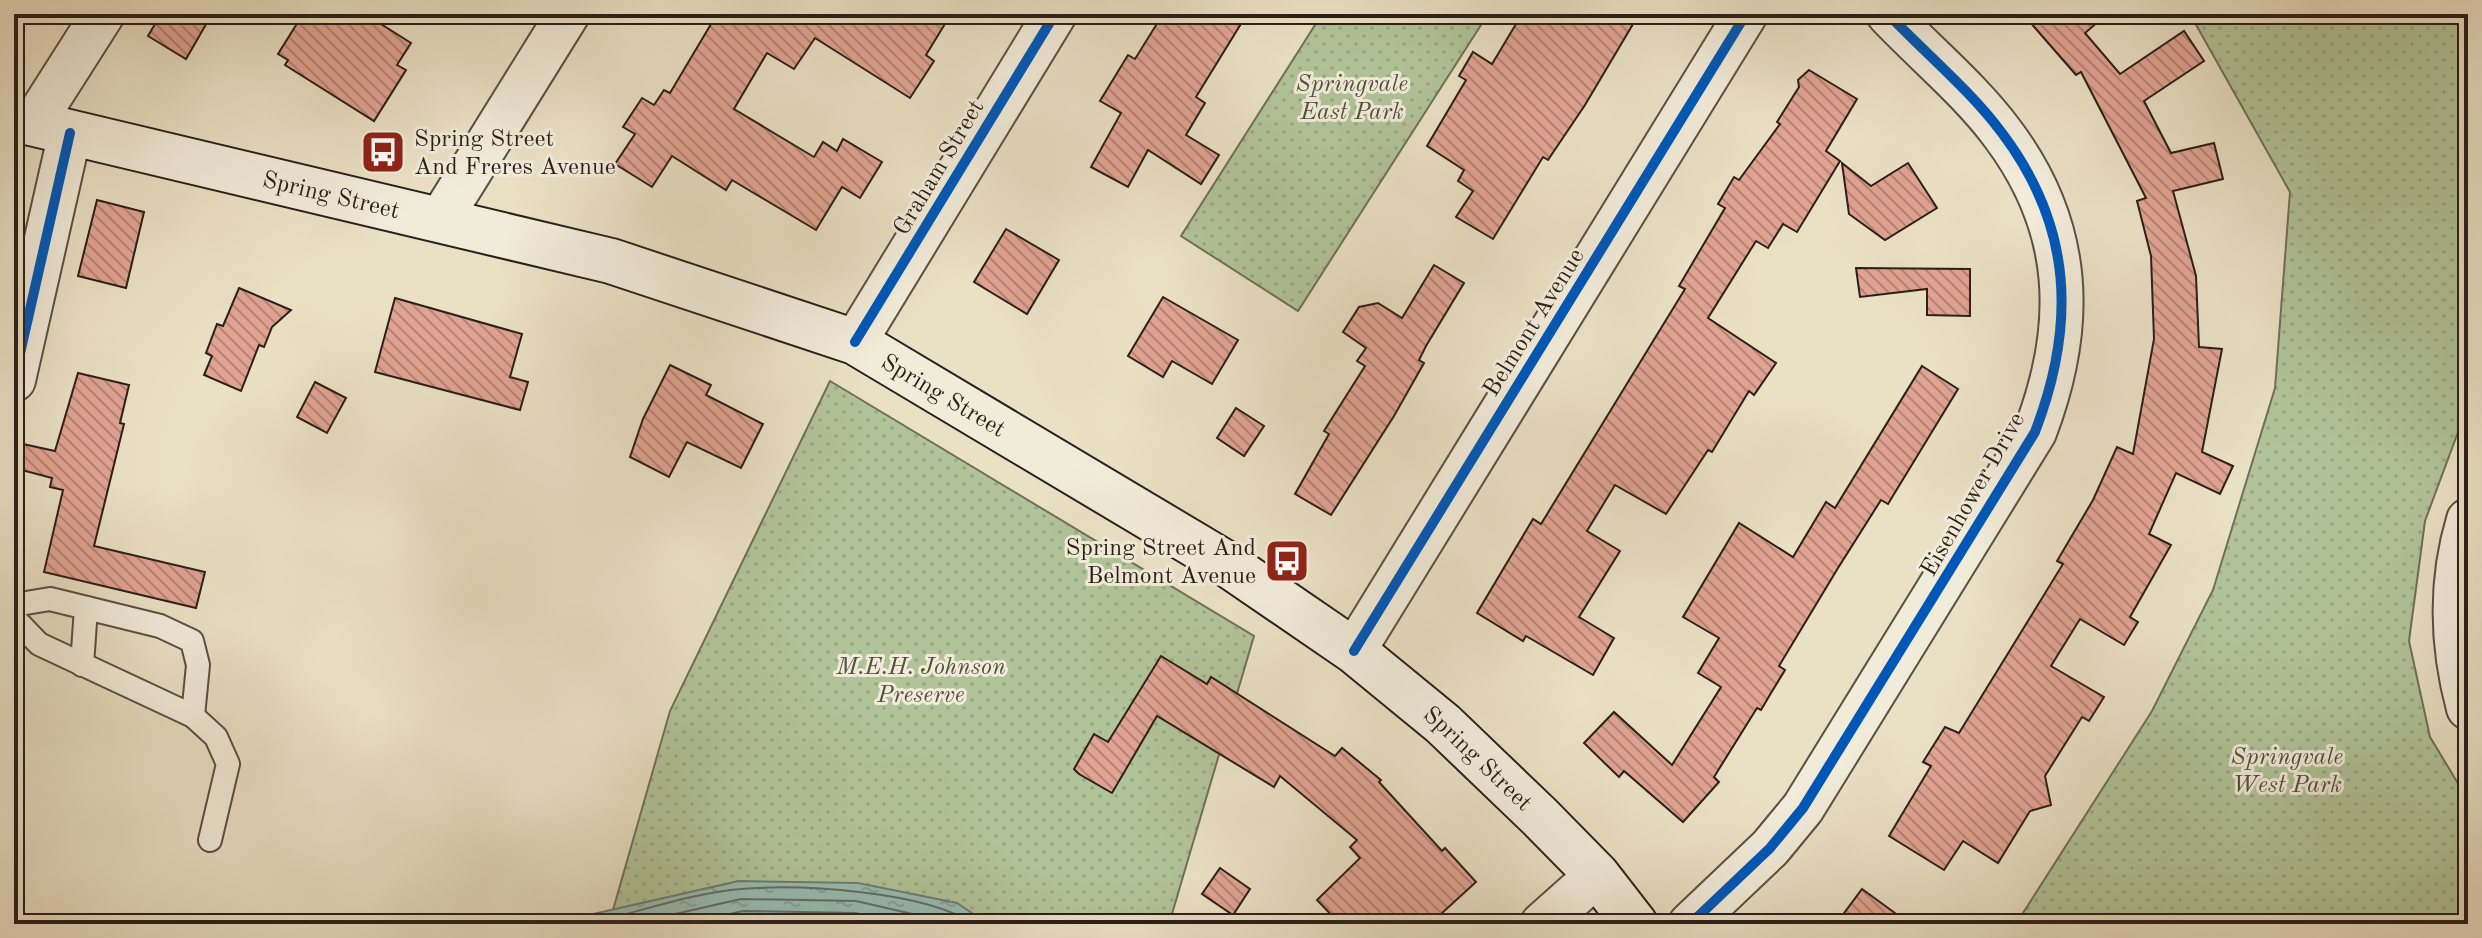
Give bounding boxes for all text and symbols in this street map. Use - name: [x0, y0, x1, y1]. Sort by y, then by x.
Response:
- park label: Springvale East Park: [1296, 73, 1408, 125]
- street label: Graham Street: [890, 96, 989, 240]
- bus stop icon: Spring Street And Freres Avenue: [359, 128, 407, 176]
- place label: Spring Street And Freres Avenue: [414, 128, 616, 180]
- street label: Spring Street: [260, 169, 402, 224]
- street label: Belmont Avenue: [1480, 245, 1590, 401]
- street label: Spring Street: [876, 350, 1009, 443]
- street label: Eisenhower Drive: [1917, 409, 2030, 581]
- place label: Spring Street And Belmont Avenue: [1066, 537, 1256, 589]
- bus stop icon: Spring Street And Belmont Avenue: [1263, 537, 1311, 585]
- park label: M.E.H. Johnson Preserve: [835, 656, 1006, 708]
- street label: Spring Street: [1418, 703, 1536, 816]
- park label: Springvale West Park: [2231, 746, 2343, 798]

